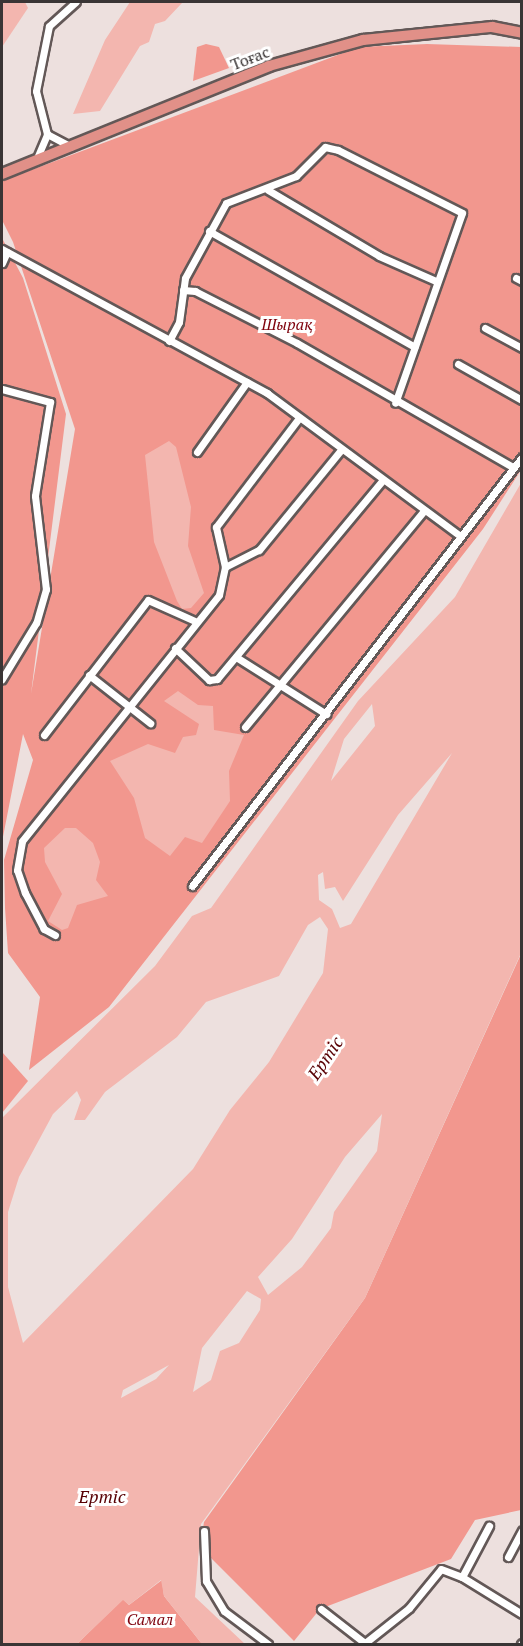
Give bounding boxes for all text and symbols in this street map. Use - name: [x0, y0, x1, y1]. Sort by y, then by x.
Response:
- street label: Тоғас: [228, 42, 272, 74]
- park label: Шырақ: [261, 314, 313, 334]
- water label: Ертіс: [303, 1032, 347, 1084]
- water label: Ертіс: [78, 1485, 126, 1507]
- park label: Самал: [127, 1609, 173, 1629]

